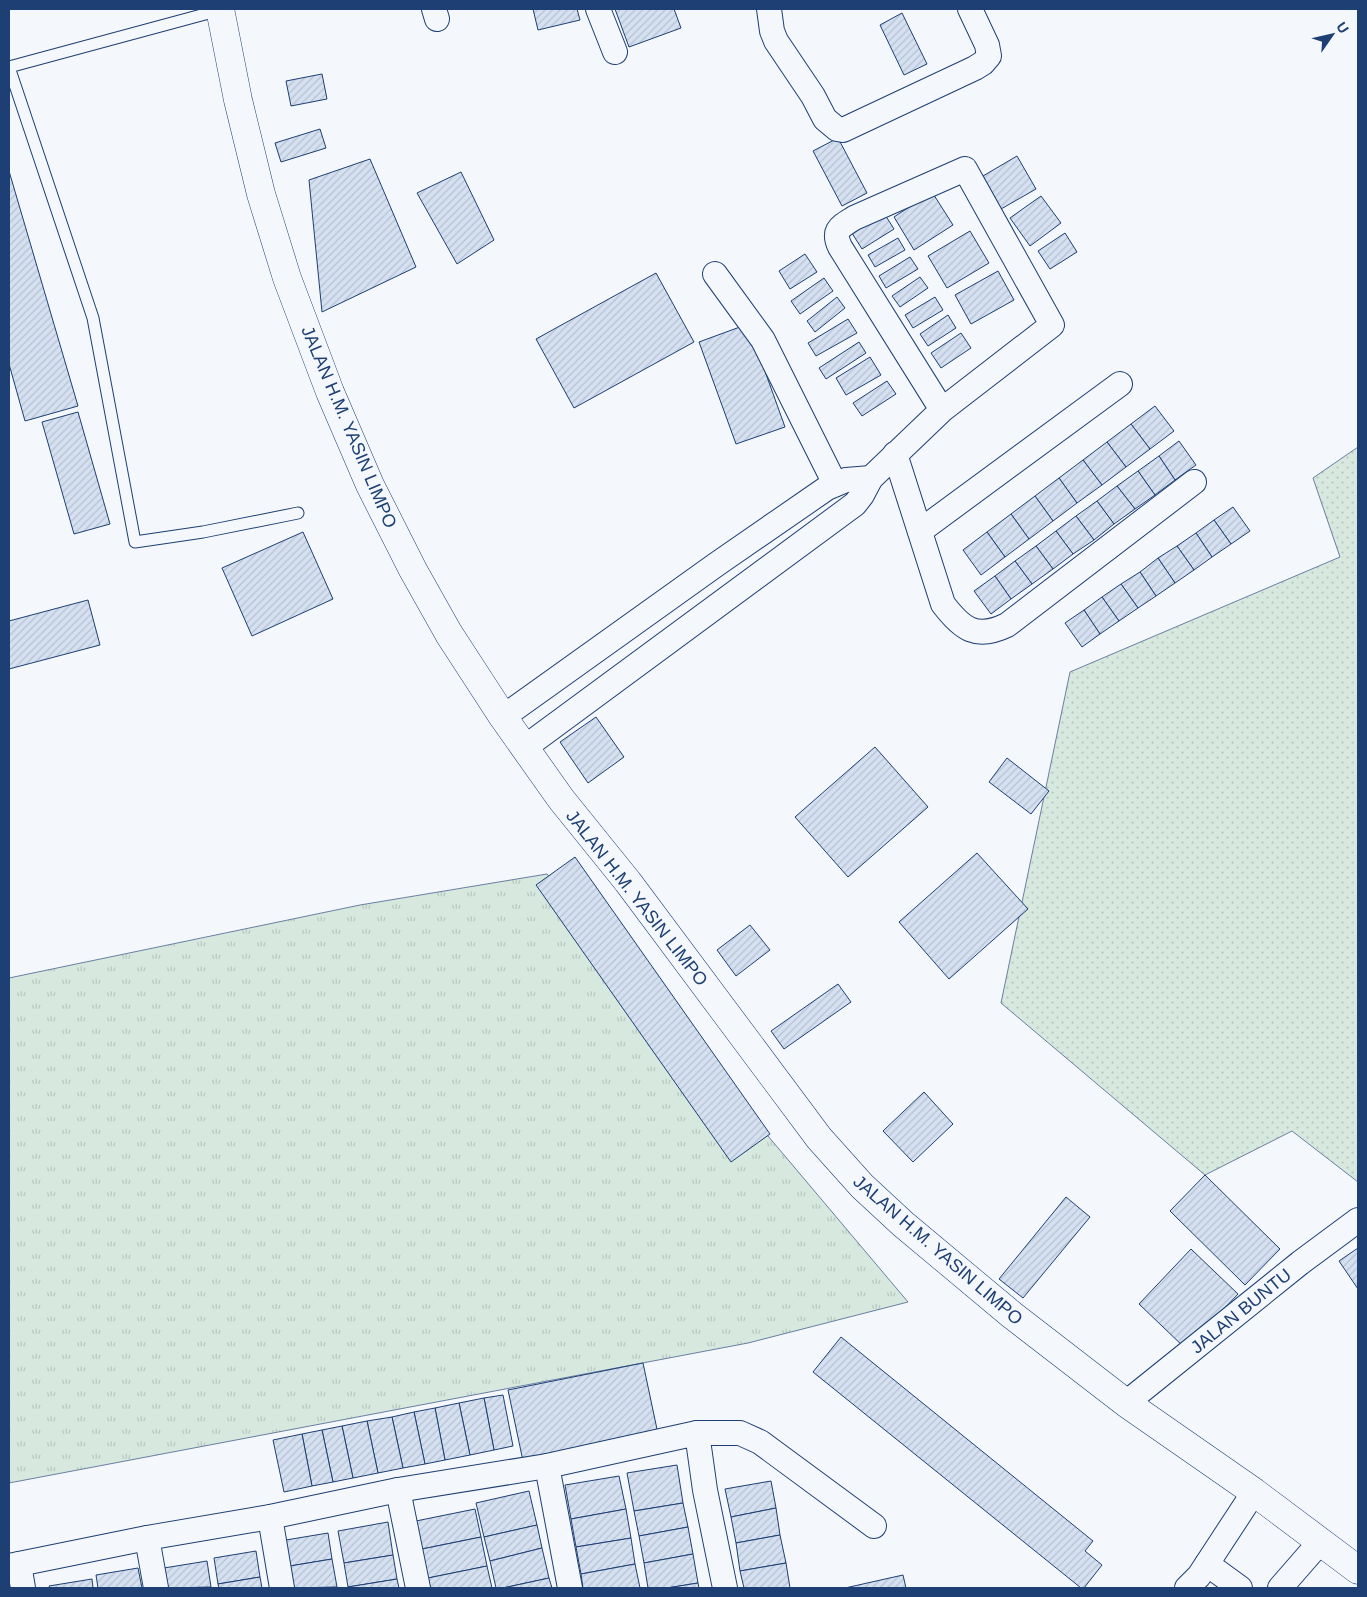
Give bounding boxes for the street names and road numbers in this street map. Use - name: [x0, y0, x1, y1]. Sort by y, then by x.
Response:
- street label: JALAN H.M. YASIN LIMPO: [297, 323, 401, 531]
- street label: JALAN H.M. YASIN LIMPO: [562, 806, 712, 990]
- street label: JALAN H.M. YASIN LIMPO: [849, 1171, 1027, 1329]
- street label: JALAN BUNTU: [1187, 1265, 1295, 1357]

